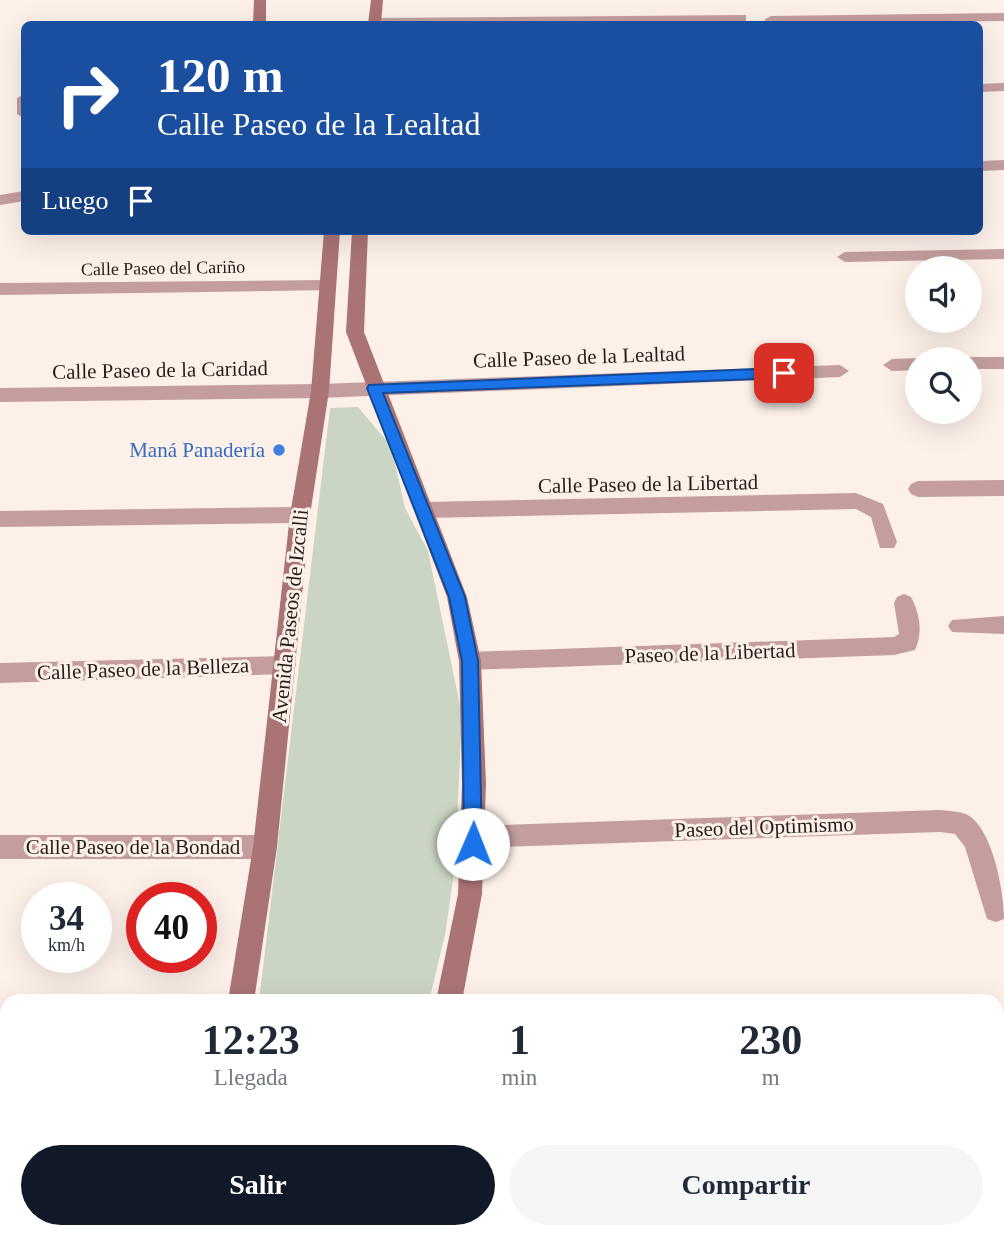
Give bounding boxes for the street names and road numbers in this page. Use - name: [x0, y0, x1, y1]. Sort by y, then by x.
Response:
- street label: Calle Paseo del Cariño: [81, 257, 245, 279]
- street label: Calle Paseo de la Lealtad: [473, 341, 686, 373]
- street label: Calle Paseo de la Caridad: [52, 356, 269, 384]
- street label: Calle Paseo de la Libertad: [538, 470, 759, 498]
- street label: Avenida Paseos de Izcalli: [267, 508, 313, 724]
- street label: Paseo de la Libertad: [624, 638, 796, 668]
- street label: Calle Paseo de la Belleza: [37, 653, 250, 685]
- street label: Paseo del Optimismo: [674, 812, 854, 842]
- street label: Calle Paseo de la Bondad: [26, 835, 241, 859]

